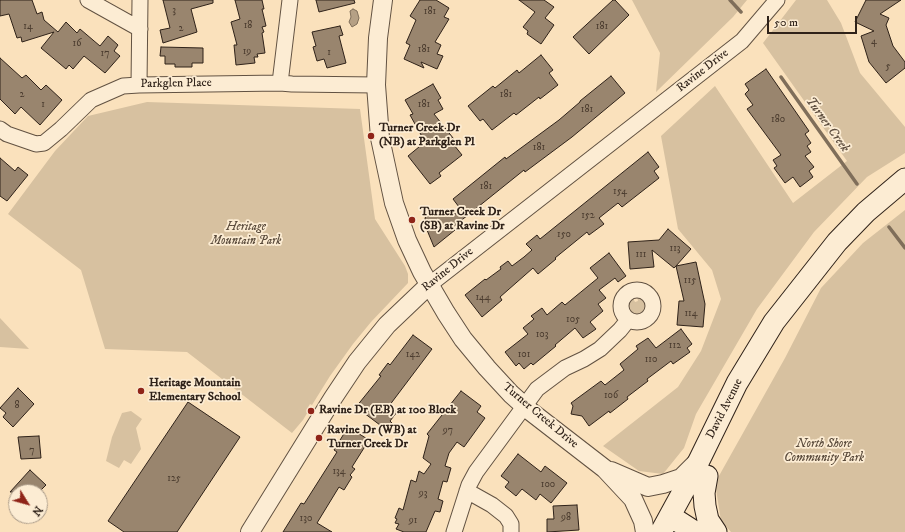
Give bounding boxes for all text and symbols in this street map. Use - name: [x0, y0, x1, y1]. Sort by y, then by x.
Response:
- house number: 3: [172, 5, 176, 17]
- house number: 181: [424, 6, 436, 18]
- scale bar: [769, 8, 859, 34]
- text: 50 m: [774, 15, 798, 30]
- house number: 18: [244, 20, 252, 32]
- house number: 14: [23, 21, 33, 33]
- house number: 181: [596, 21, 608, 33]
- house number: 2: [179, 23, 183, 35]
- house number: 4: [871, 36, 877, 48]
- house number: 16: [73, 38, 81, 50]
- house number: 181: [418, 44, 430, 56]
- house number: 19: [243, 46, 251, 58]
- street label: Ravine Drive: [674, 46, 732, 96]
- house number: 1: [327, 47, 331, 59]
- house number: 17: [101, 48, 109, 60]
- house number: 5: [886, 61, 890, 73]
- street label: Parkglen Place: [140, 76, 212, 92]
- house number: 2: [20, 89, 24, 101]
- house number: 181: [500, 89, 512, 101]
- water label: Turner Creek: [802, 94, 852, 156]
- house number: 1: [41, 99, 45, 111]
- house number: 181: [418, 99, 430, 111]
- house number: 181: [581, 104, 593, 116]
- house number: 180: [771, 114, 785, 126]
- place label: Turner Creek Dr (NB) at Parkglen Pl: [379, 122, 475, 150]
- marker: Turner Creek Dr (NB) at Parkglen Pl: [366, 131, 376, 141]
- house number: 181: [533, 142, 545, 154]
- house number: 181: [480, 181, 492, 193]
- house number: 154: [613, 186, 627, 198]
- place label: Turner Creek Dr (SB) at Ravine Dr: [420, 206, 505, 234]
- house number: 152: [581, 210, 595, 222]
- marker: Turner Creek Dr (SB) at Ravine Dr: [407, 215, 417, 225]
- park label: Heritage Mountain Park: [211, 221, 281, 249]
- house number: 150: [557, 229, 571, 241]
- house number: 113: [669, 243, 681, 255]
- street label: Ravine Drive: [419, 245, 477, 295]
- house number: 111: [635, 249, 647, 261]
- house number: 115: [684, 275, 696, 287]
- house number: 144: [475, 292, 491, 304]
- house number: 114: [684, 308, 698, 320]
- house number: 105: [566, 314, 580, 326]
- house number: 103: [536, 329, 548, 341]
- house number: 112: [669, 340, 681, 352]
- house number: 142: [406, 349, 420, 361]
- house number: 101: [518, 349, 530, 361]
- house number: 110: [645, 354, 657, 366]
- place label: Heritage Mountain Elementary School: [149, 377, 241, 405]
- street label: David Avenue: [704, 377, 746, 441]
- street label: Turner Creek Drive: [499, 380, 581, 452]
- marker: Heritage Mountain Elementary School: [136, 386, 146, 396]
- house number: 106: [604, 390, 618, 402]
- house number: 8: [14, 400, 20, 412]
- place label: Ravine Dr (EB) at 100 Block: [319, 404, 456, 418]
- marker: Ravine Dr (EB) at 100 Block: [306, 406, 316, 416]
- place label: Ravine Dr (WB) at Turner Creek Dr: [327, 424, 417, 452]
- house number: 97: [443, 425, 453, 437]
- marker: Ravine Dr (WB) at Turner Creek Dr: [314, 433, 324, 443]
- park label: North Shore Community Park: [784, 438, 864, 466]
- house number: 7: [29, 445, 35, 457]
- house number: 134: [332, 466, 346, 478]
- house number: 125: [167, 473, 181, 485]
- house number: 100: [541, 479, 555, 491]
- north arrow: [8, 484, 48, 524]
- house number: 93: [419, 488, 427, 500]
- text: N: [28, 503, 45, 518]
- house number: 98: [561, 512, 571, 524]
- house number: 130: [300, 513, 312, 525]
- house number: 91: [409, 515, 417, 527]

